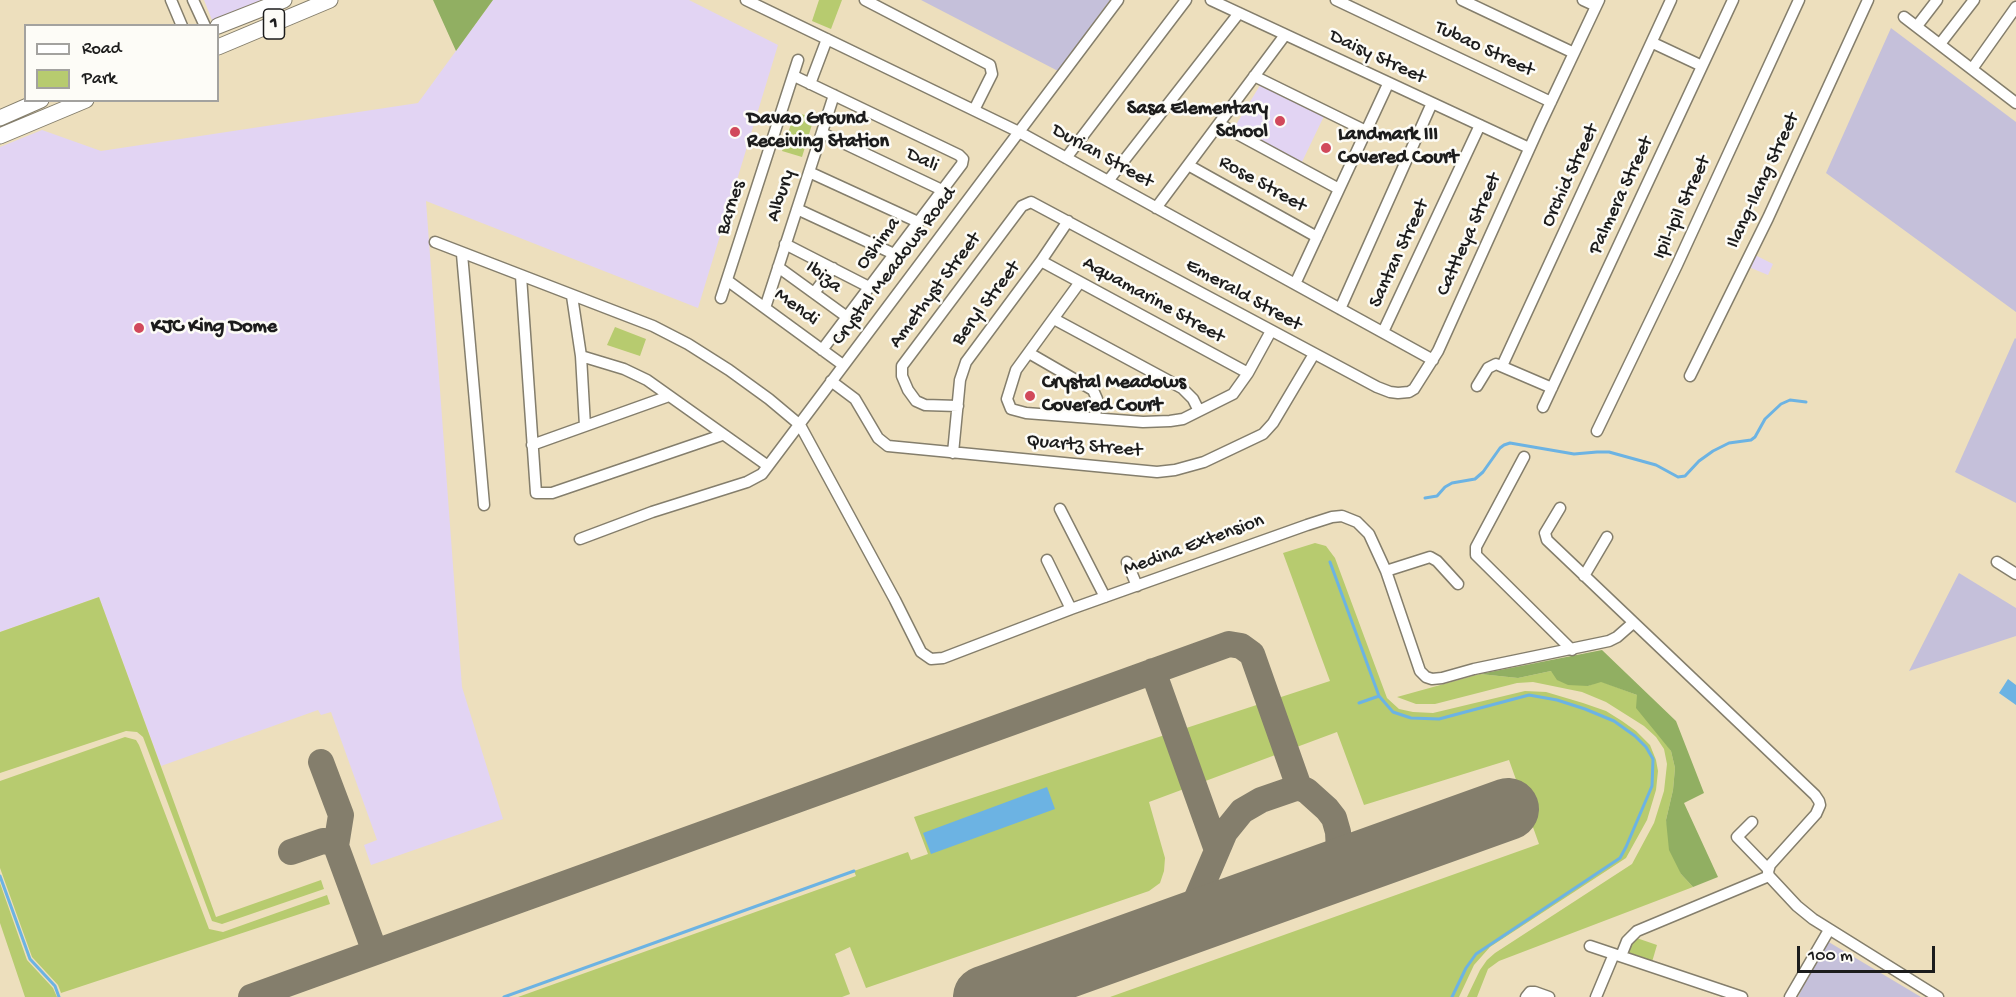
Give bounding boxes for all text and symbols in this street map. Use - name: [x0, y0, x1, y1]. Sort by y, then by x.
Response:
- road number: 1: [264, 9, 284, 39]
- street label: Tubao Street: [1430, 16, 1538, 84]
- legend: [24, 24, 219, 102]
- street label: Daisy Street: [1325, 25, 1429, 91]
- text: Road: [82, 39, 121, 60]
- text: Park: [82, 69, 116, 90]
- place label: Sasa Elementary School: [1127, 98, 1268, 145]
- place label: Davao Ground Receiving Station: [747, 108, 889, 155]
- street label: Ilang-Ilang Street: [1722, 109, 1806, 253]
- marker: Sasa Elementary School: [1273, 114, 1287, 128]
- street label: Durian Street: [1047, 119, 1157, 195]
- street label: Orchid Street: [1537, 121, 1605, 231]
- place label: Landmark III Covered Court: [1338, 124, 1458, 171]
- marker: Davao Ground Receiving Station: [728, 125, 742, 139]
- street label: Palmera Street: [1584, 133, 1660, 259]
- marker: Landmark III Covered Court: [1319, 141, 1333, 155]
- street label: Dali: [902, 143, 942, 179]
- street label: Rose Street: [1214, 151, 1310, 219]
- street label: Ipil-Ipil Street: [1649, 153, 1717, 263]
- street label: Albury: [762, 167, 802, 225]
- street label: Cattleya Street: [1432, 170, 1508, 300]
- street label: Barnes: [712, 178, 752, 238]
- street label: Crystal Meadows Road: [828, 183, 962, 351]
- street label: Santan Street: [1364, 196, 1436, 312]
- street label: Oshima: [851, 213, 907, 275]
- street label: Amethyst Street: [885, 228, 987, 354]
- street label: Aquamarine Street: [1078, 252, 1228, 350]
- street label: Emerald Street: [1181, 254, 1305, 338]
- street label: Ibiza: [800, 256, 846, 300]
- street label: Beryl Street: [947, 257, 1027, 351]
- street label: Mendi: [769, 284, 823, 332]
- place label: KJC King Dome: [151, 316, 277, 340]
- marker: KJC King Dome: [132, 321, 146, 335]
- place label: Crystal Meadows Covered Court: [1042, 372, 1186, 419]
- marker: Crystal Meadows Covered Court: [1023, 389, 1037, 403]
- street label: Quartz Street: [1025, 430, 1143, 464]
- street label: Medina Extension: [1120, 509, 1268, 583]
- scale bar: [1800, 934, 1938, 972]
- text: 100 m: [1808, 946, 1853, 967]

